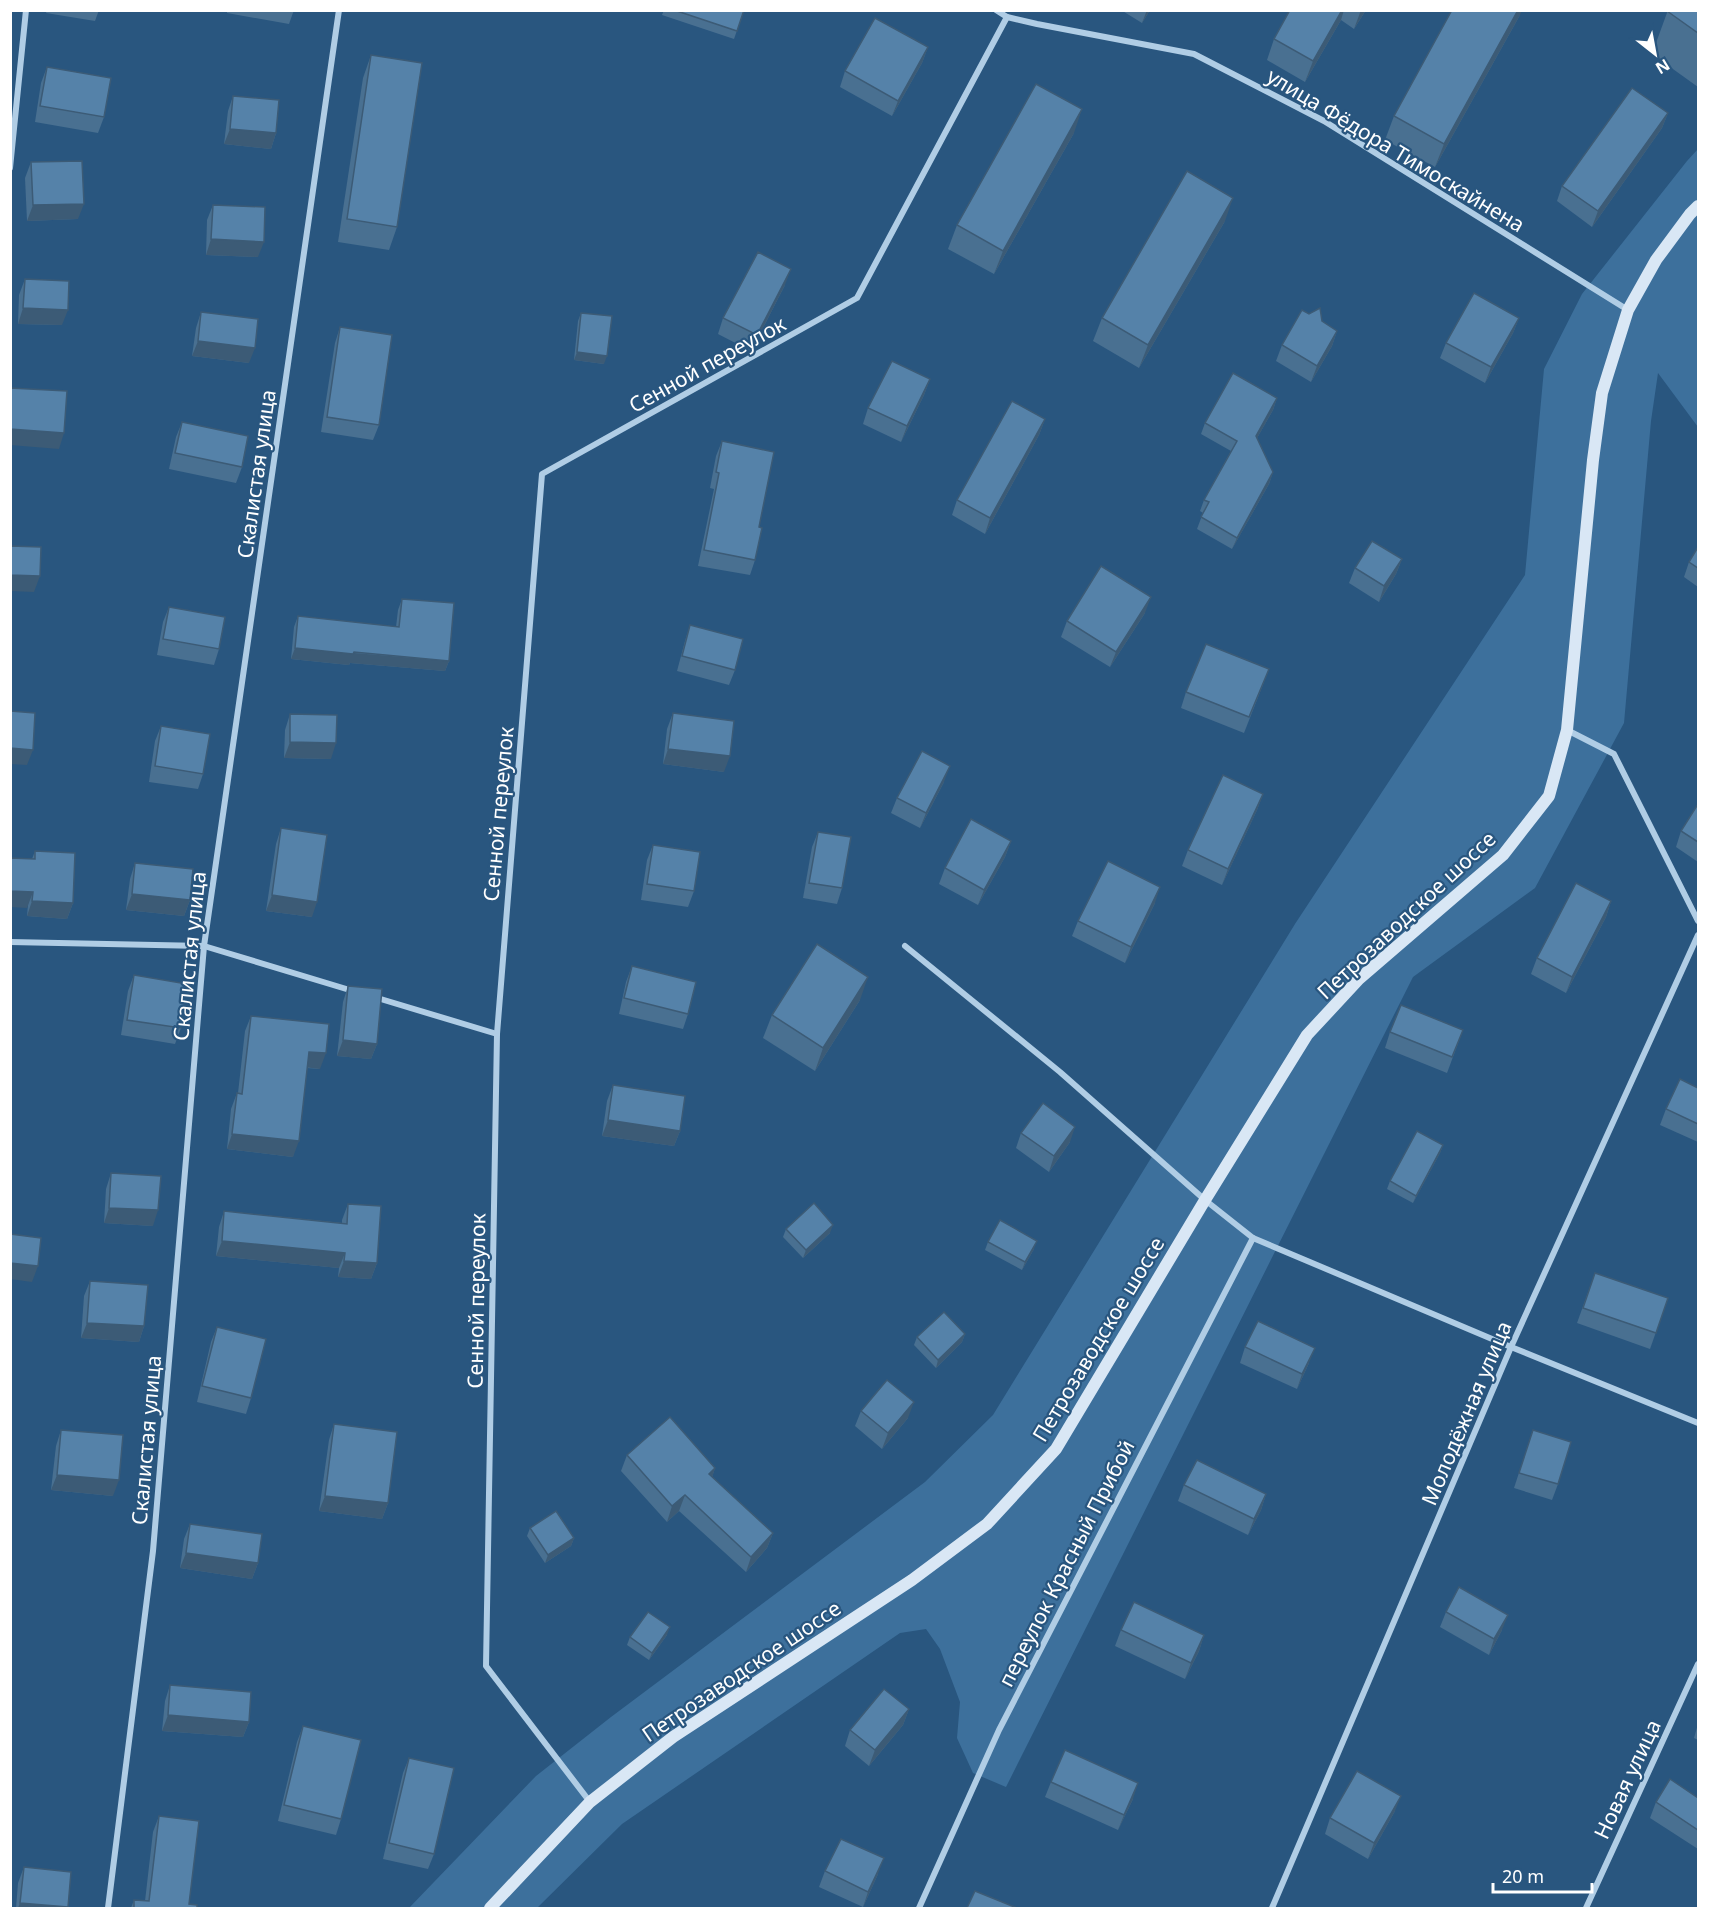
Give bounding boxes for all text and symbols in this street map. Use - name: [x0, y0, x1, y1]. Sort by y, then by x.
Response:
- north arrow: [1625, 24, 1685, 84]
- text: N: [1651, 54, 1674, 80]
- street label: улица Фёдора Тимоскайнена: [1262, 62, 1530, 238]
- street label: Сенной переулок: [624, 309, 790, 419]
- street label: Скалистая улица: [230, 388, 282, 560]
- street label: Сенной переулок: [476, 725, 520, 903]
- street label: Петрозаводское шоссе: [1311, 825, 1501, 1005]
- street label: Скалистая улица: [166, 870, 212, 1042]
- street label: Сенной переулок: [460, 1213, 492, 1389]
- street label: Петрозаводское шоссе: [1026, 1231, 1170, 1447]
- street label: Молодёжная улица: [1415, 1317, 1517, 1509]
- street label: Скалистая улица: [125, 1354, 167, 1526]
- street label: переулок Красный Прибой: [991, 1435, 1141, 1691]
- street label: Петрозаводское шоссе: [636, 1594, 846, 1748]
- street label: Новая улица: [1587, 1715, 1667, 1843]
- scale bar: [1493, 1856, 1592, 1894]
- text: 20 m: [1502, 1864, 1544, 1888]

